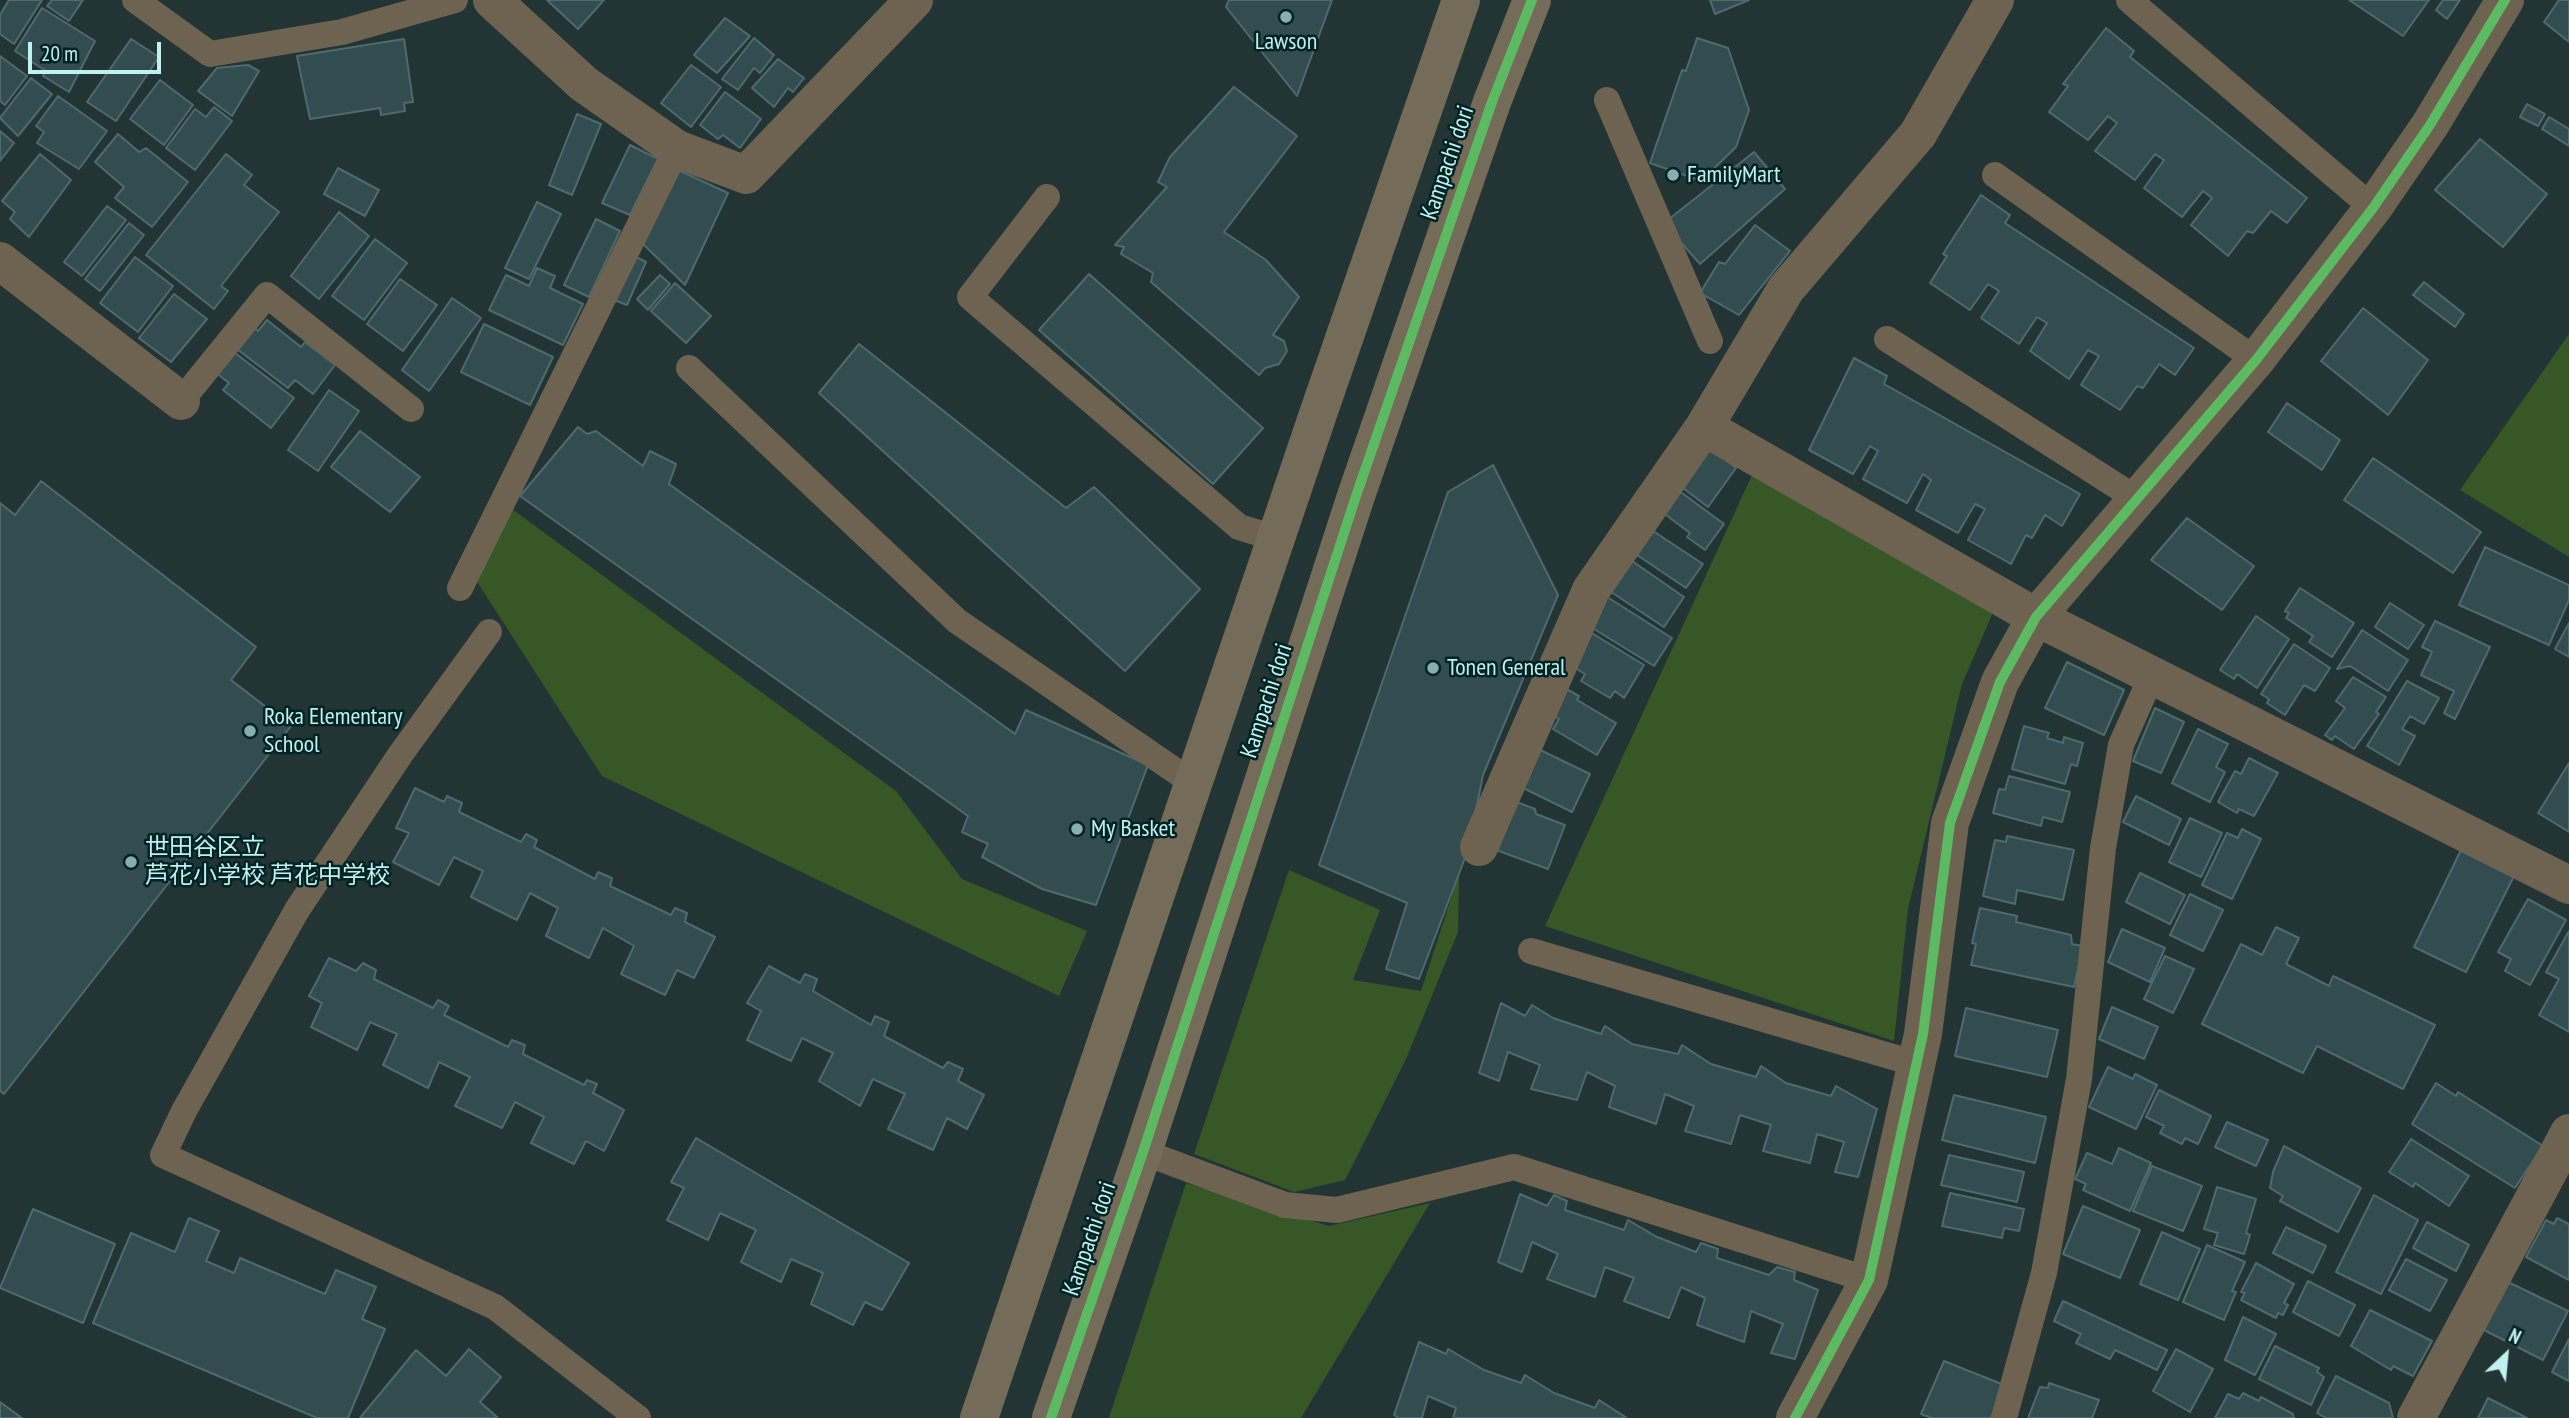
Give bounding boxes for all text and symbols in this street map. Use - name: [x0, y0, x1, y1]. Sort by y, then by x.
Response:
- marker: Lawson: [1278, 9, 1294, 25]
- scale bar: [32, 28, 164, 72]
- place label: Lawson: [1255, 28, 1317, 56]
- text: 20 m: [41, 40, 78, 67]
- street label: Kampachi dori: [1415, 102, 1481, 224]
- place label: FamilyMart: [1687, 161, 1781, 189]
- marker: FamilyMart: [1665, 167, 1681, 183]
- street label: Kampachi dori: [1235, 640, 1299, 762]
- place label: Tonen General: [1447, 654, 1566, 682]
- marker: Tonen General: [1425, 660, 1441, 676]
- place label: Roka Elementary School: [264, 703, 403, 759]
- marker: Roka Elementary School: [242, 723, 258, 739]
- place label: My Basket: [1091, 815, 1175, 843]
- marker: My Basket: [1069, 821, 1085, 837]
- place label: 世田谷区立 芦花小学校 芦花中学校: [145, 834, 390, 890]
- marker: 世田谷区立 芦花小学校 芦花中学校: [123, 854, 139, 870]
- street label: Kampachi dori: [1057, 1178, 1123, 1300]
- north arrow: [2471, 1320, 2541, 1390]
- text: N: [2505, 1323, 2525, 1349]

